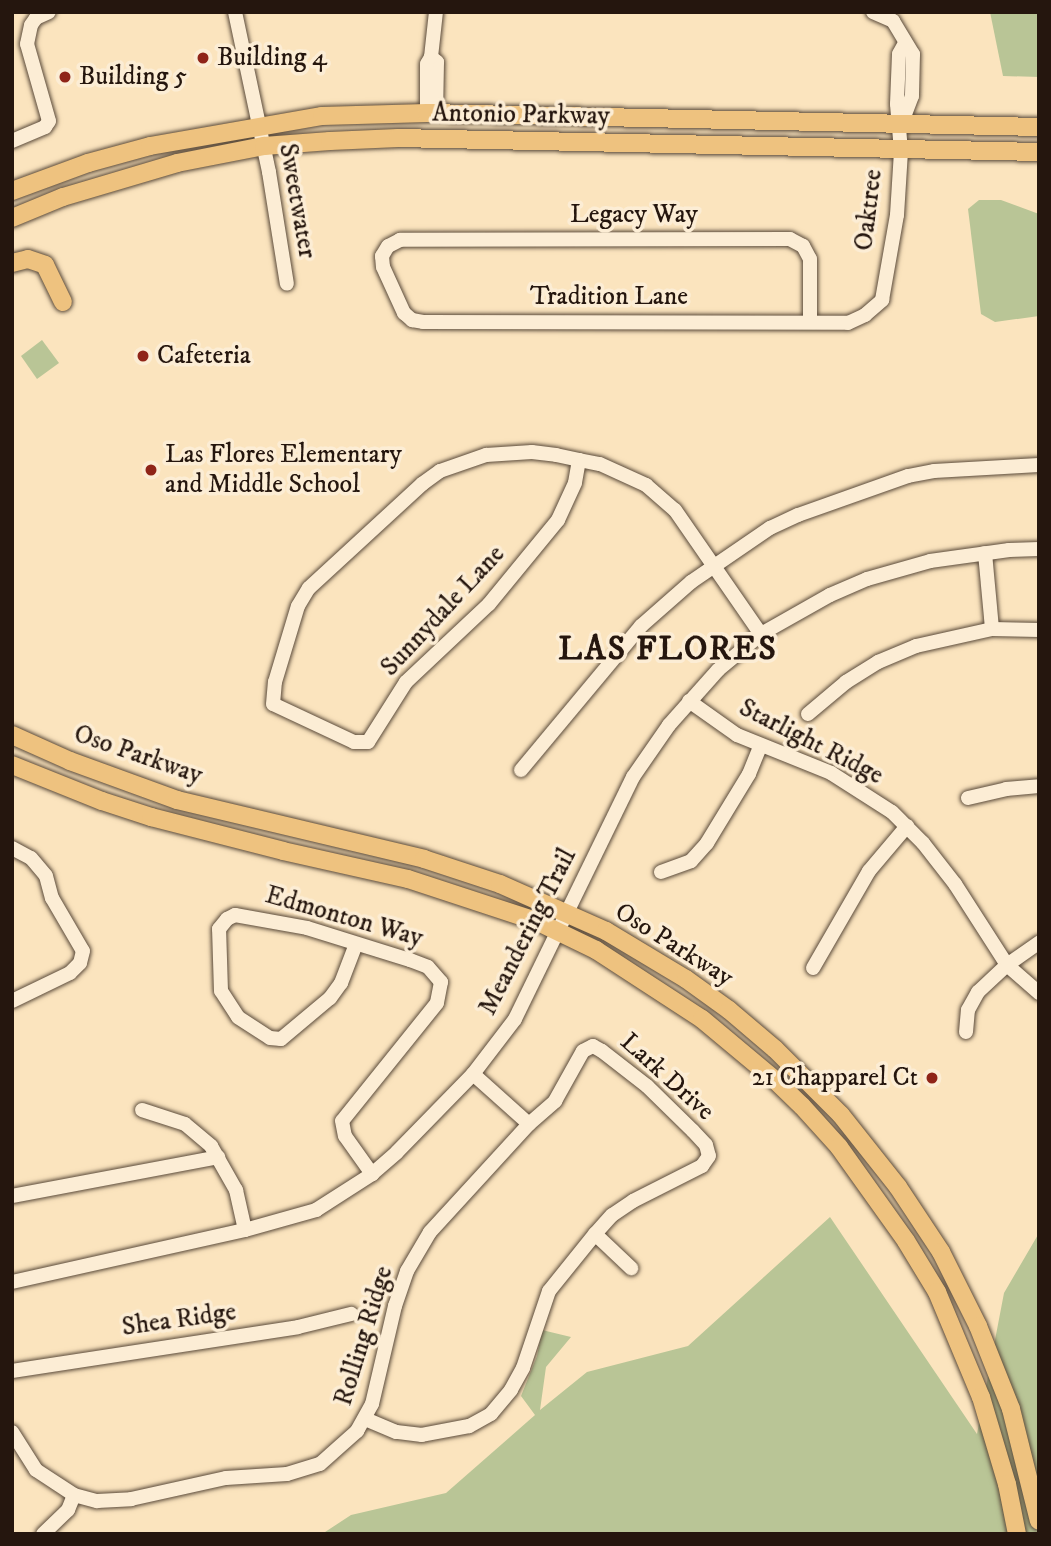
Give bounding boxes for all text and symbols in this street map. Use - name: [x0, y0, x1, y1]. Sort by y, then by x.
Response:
- place label: Building 4: [217, 42, 327, 74]
- marker: Building 4: [195, 50, 211, 66]
- place label: Building 5: [79, 61, 187, 93]
- marker: Building 5: [57, 69, 73, 85]
- street label: Antonio Parkway: [432, 98, 610, 132]
- street label: Sweetwater: [272, 141, 322, 261]
- street label: Oaktree: [849, 168, 889, 252]
- street label: Legacy Way: [570, 199, 698, 231]
- street label: Tradition Lane: [530, 281, 688, 313]
- place label: Cafeteria: [157, 340, 251, 372]
- marker: Cafeteria: [135, 348, 151, 364]
- place label: Las Flores Elementary and Middle School: [165, 439, 402, 500]
- marker: Las Flores Elementary and Middle School: [143, 462, 159, 478]
- street label: Sunnydale Lane: [374, 539, 512, 683]
- district label: LAS FLORES: [560, 630, 776, 670]
- street label: Starlight Ridge: [734, 692, 888, 792]
- street label: Oso Parkway: [70, 718, 206, 792]
- street label: Meandering Trail: [473, 843, 583, 1021]
- street label: Edmonton Way: [262, 880, 426, 954]
- street label: Oso Parkway: [609, 896, 739, 994]
- street label: Lark Drive: [614, 1027, 720, 1127]
- place label: 21 Chapparel Ct: [752, 1062, 918, 1094]
- marker: 21 Chapparel Ct: [924, 1070, 940, 1086]
- street label: Rolling Ridge: [328, 1262, 400, 1410]
- street label: Shea Ridge: [120, 1297, 238, 1343]

